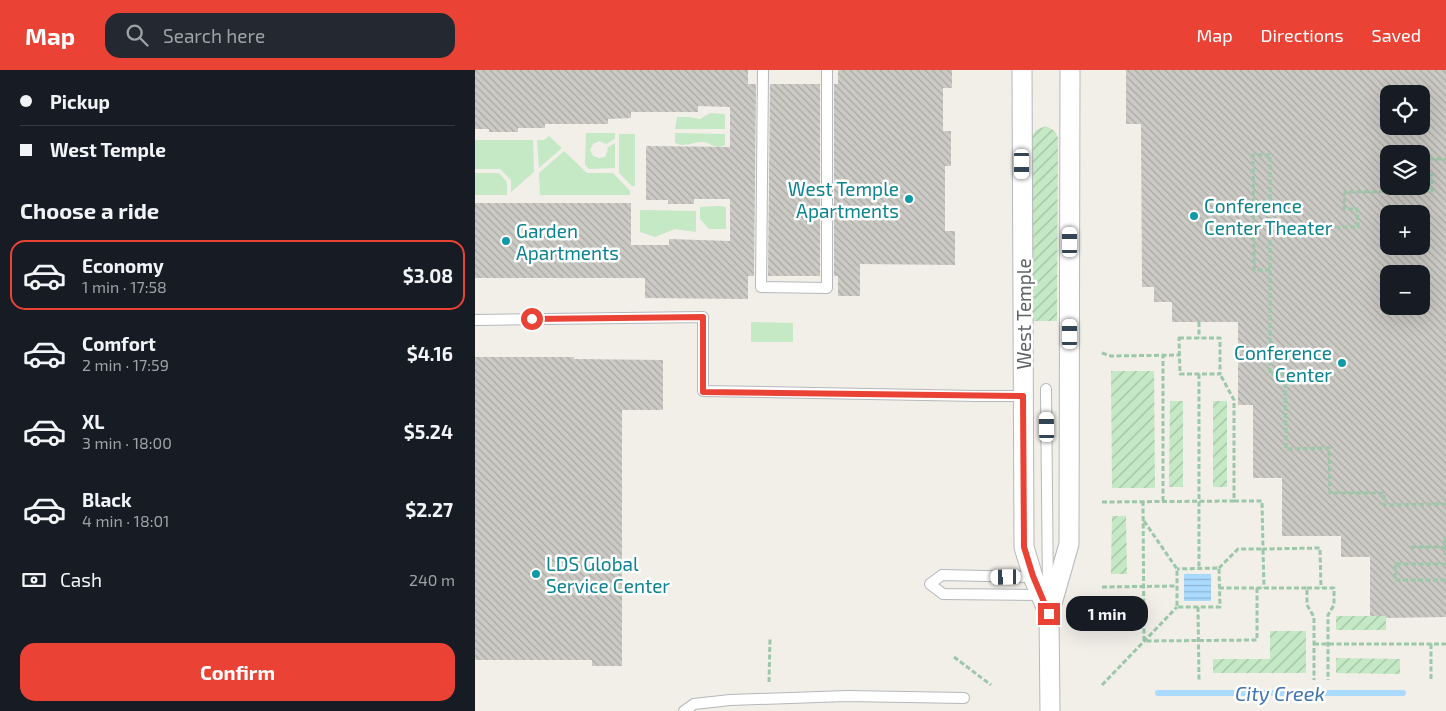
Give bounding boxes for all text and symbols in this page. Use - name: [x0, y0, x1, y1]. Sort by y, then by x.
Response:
- search box: [105, 13, 455, 58]
- text: Map: [25, 21, 75, 50]
- icon: search: [123, 21, 151, 49]
- text: Search here: [163, 24, 265, 47]
- text: Map: [1196, 24, 1233, 46]
- text: Directions: [1261, 24, 1344, 46]
- text: Saved: [1372, 24, 1421, 46]
- map controls: [1380, 85, 1430, 315]
- button: locate: [1380, 85, 1430, 135]
- text: Pickup: [50, 90, 110, 113]
- text: West Temple: [50, 138, 166, 161]
- button: layers: [1380, 145, 1430, 195]
- car: [1014, 149, 1029, 179]
- place label: West Temple Apartments: [788, 177, 899, 222]
- marker: West Temple Apartments: [903, 193, 915, 205]
- place label: Conference Center Theater: [1204, 194, 1333, 239]
- text: Choose a ride: [20, 197, 159, 223]
- button: +: [1380, 205, 1430, 255]
- marker: Conference Center Theater: [1188, 210, 1200, 222]
- place label: Garden Apartments: [516, 219, 619, 264]
- car: [1062, 227, 1077, 257]
- marker: Garden Apartments: [500, 235, 512, 247]
- icon: car: [22, 253, 67, 298]
- text: Economy: [82, 254, 164, 277]
- street label: West Temple: [1012, 258, 1035, 370]
- text: $3.08: [403, 264, 453, 287]
- button: −: [1380, 265, 1430, 315]
- text: 1 min · 17:58: [82, 277, 167, 296]
- route start: [521, 308, 543, 330]
- car: [1062, 319, 1077, 349]
- icon: car: [22, 331, 67, 376]
- text: Comfort: [82, 332, 156, 355]
- place label: Conference Center: [1234, 341, 1332, 386]
- text: $4.16: [407, 342, 453, 365]
- text: 2 min · 17:59: [82, 355, 169, 374]
- marker: Conference Center: [1336, 357, 1348, 369]
- icon: car: [22, 409, 67, 454]
- text: XL: [82, 410, 104, 433]
- car: [1039, 412, 1054, 442]
- text: $5.24: [404, 420, 453, 443]
- text: 3 min · 18:00: [82, 433, 172, 452]
- icon: car: [22, 487, 67, 532]
- text: Black: [82, 488, 132, 511]
- text: $2.27: [405, 498, 453, 521]
- text: 4 min · 18:01: [82, 511, 169, 530]
- place label: LDS Global Service Center: [546, 552, 670, 597]
- icon: cash: [20, 566, 48, 594]
- text: Cash: [60, 568, 102, 591]
- marker: LDS Global Service Center: [530, 568, 542, 580]
- car: [990, 569, 1021, 585]
- text: 240 m: [409, 570, 455, 589]
- callout: 1 min: [1067, 596, 1149, 632]
- route end: [1038, 603, 1060, 625]
- text: 1 min: [1088, 604, 1126, 623]
- button: Confirm: [20, 643, 455, 701]
- water label: City Creek: [1235, 681, 1325, 706]

